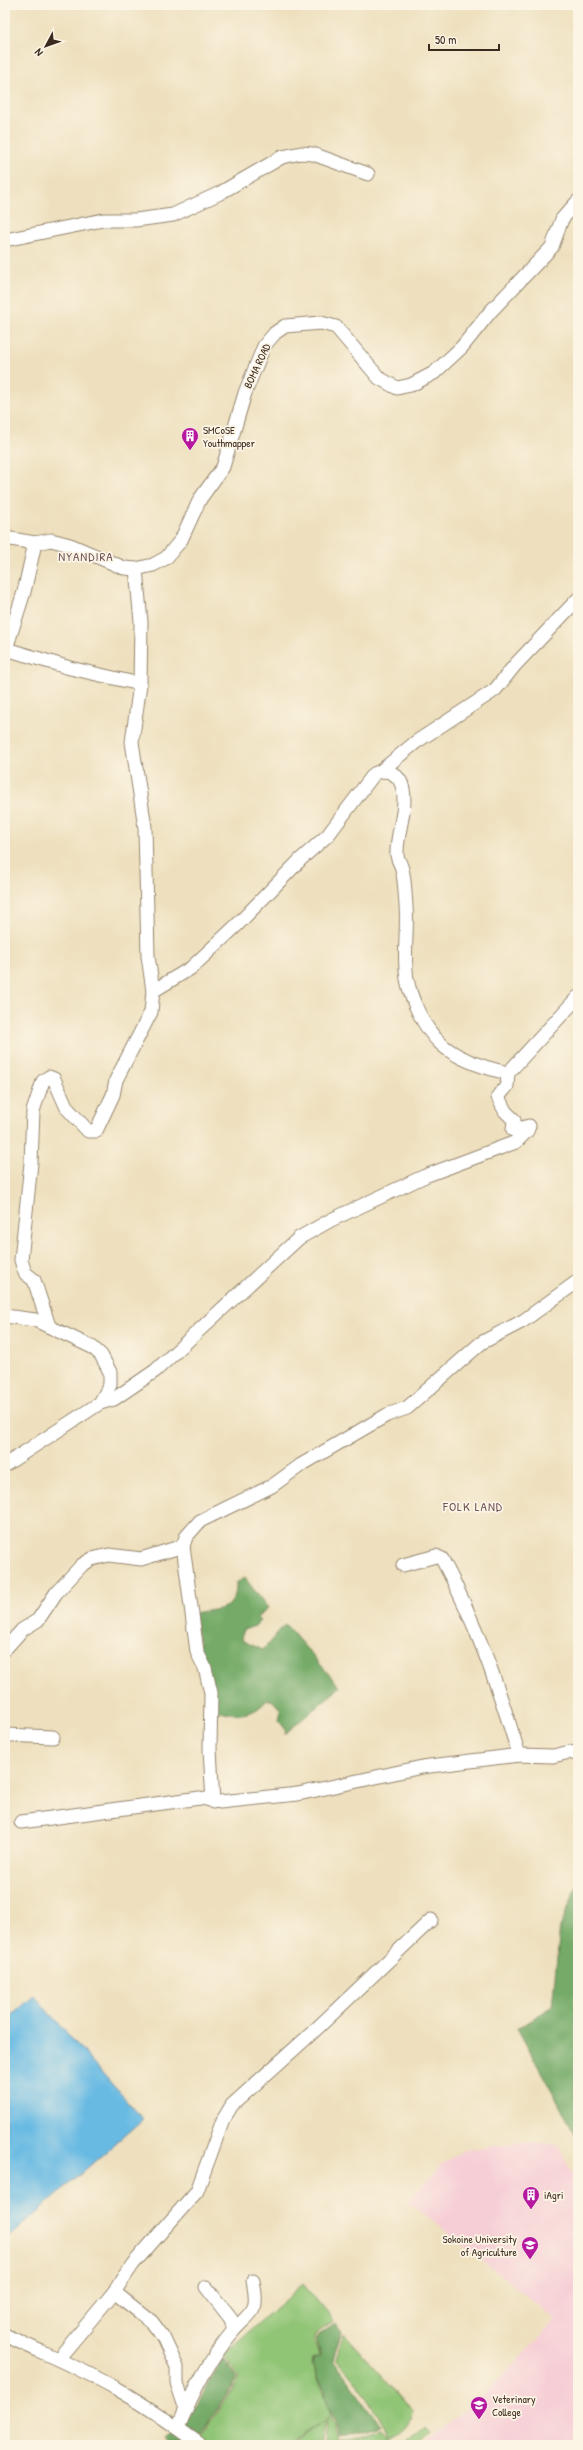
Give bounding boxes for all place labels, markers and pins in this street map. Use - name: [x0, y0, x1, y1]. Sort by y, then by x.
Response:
- place label: SMCoSE Youthmapper: [203, 423, 256, 450]
- building icon: SMCoSE Youthmapper: [180, 426, 200, 451]
- building icon: iAgri: [521, 2185, 541, 2210]
- place label: iAgri: [544, 2188, 563, 2202]
- place label: Sokoine University of Agriculture: [443, 2232, 518, 2259]
- school or university icon: Sokoine University of Agriculture: [520, 2235, 540, 2260]
- place label: Veterinary College: [492, 2392, 536, 2419]
- school or university icon: Veterinary College: [469, 2395, 489, 2420]

